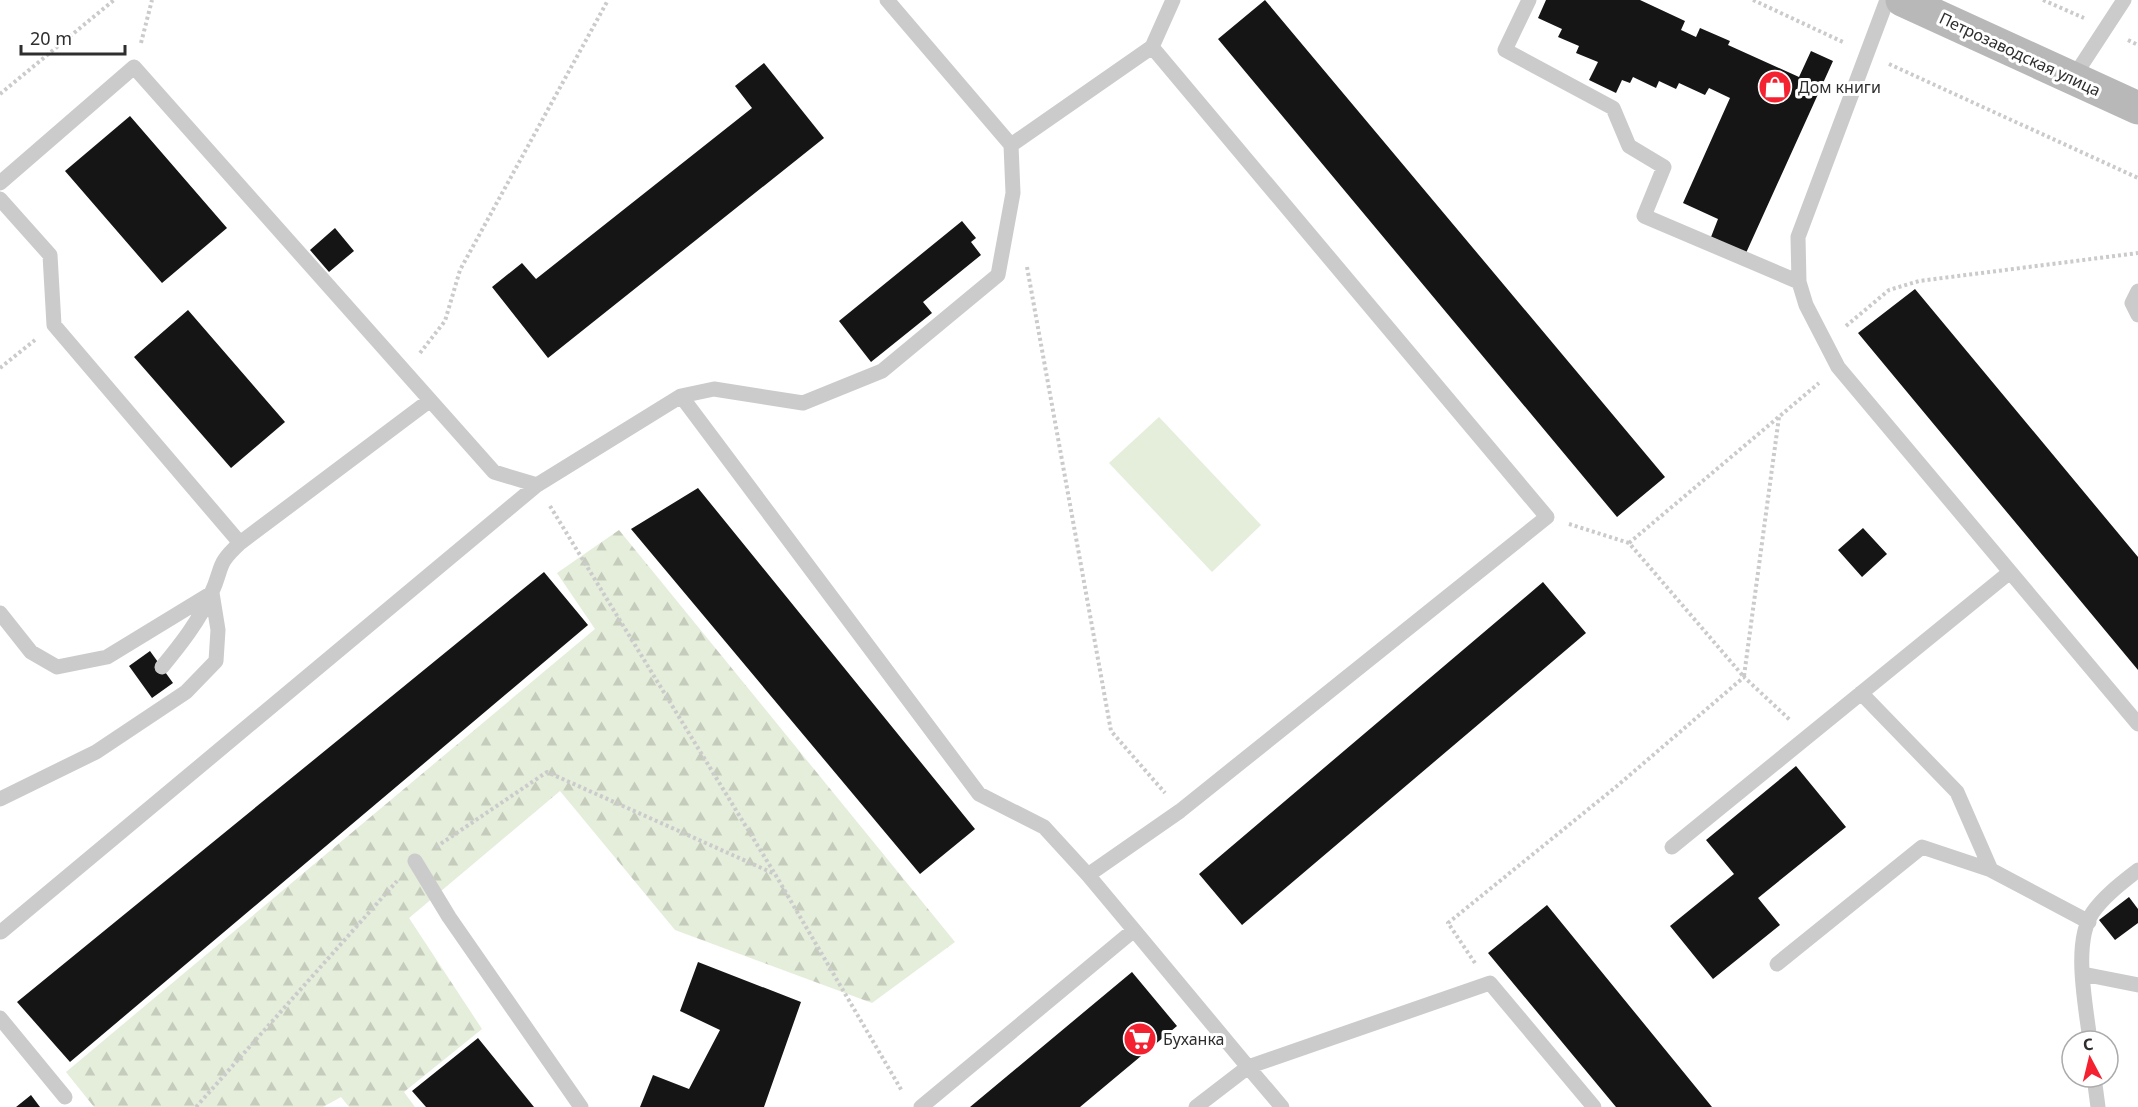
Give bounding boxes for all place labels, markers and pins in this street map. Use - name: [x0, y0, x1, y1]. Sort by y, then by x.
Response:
- shop icon: Дом книги: [1757, 69, 1793, 105]
- place label: Дом книги: [1798, 76, 1881, 98]
- supermarket icon: Буханка: [1122, 1021, 1158, 1057]
- place label: Буханка: [1163, 1028, 1224, 1050]

